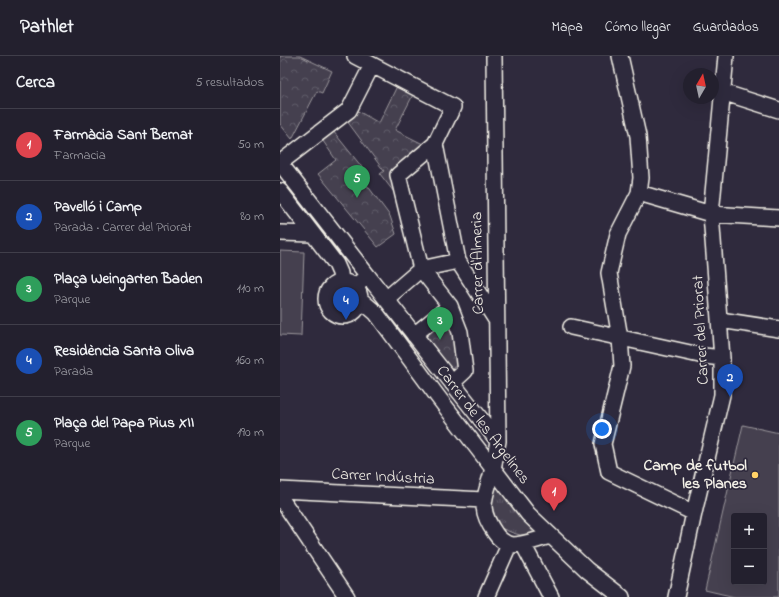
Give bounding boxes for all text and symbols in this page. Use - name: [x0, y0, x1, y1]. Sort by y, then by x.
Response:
- text: Pathlet: [20, 14, 74, 41]
- text: Mapa: [552, 17, 583, 38]
- text: Cómo llegar: [605, 17, 671, 38]
- text: Guardados: [693, 17, 759, 38]
- north arrow: [683, 68, 719, 104]
- text: Cerca: [16, 70, 55, 95]
- text: 5 resultados: [195, 73, 264, 92]
- text: Farmàcia Sant Bernat: [54, 124, 193, 146]
- text: 1: [27, 135, 31, 154]
- text: 50 m: [238, 135, 264, 154]
- text: Farmacia: [54, 146, 106, 165]
- pin: 5: [344, 165, 370, 198]
- text: Pavelló i Camp: [54, 196, 142, 218]
- text: 2: [26, 207, 32, 226]
- text: 80 m: [240, 207, 264, 226]
- street label: Carrer d'Almeria: [465, 211, 491, 315]
- text: Parada · Carrer del Priorat: [54, 218, 192, 237]
- text: Plaça Weingarten Baden: [54, 268, 203, 290]
- street label: Carrer del Priorat: [686, 274, 716, 385]
- text: 3: [26, 279, 32, 298]
- text: 110 m: [237, 279, 264, 298]
- pin: 4: [333, 287, 359, 320]
- text: Parque: [54, 290, 90, 309]
- pin: 3: [427, 307, 453, 340]
- text: Residència Santa Oliva: [54, 340, 194, 362]
- text: 4: [26, 351, 32, 370]
- text: 160 m: [235, 351, 264, 370]
- street label: Carrer de les Argelines: [430, 360, 536, 490]
- text: Parada: [54, 362, 93, 381]
- pin: 2: [717, 364, 743, 397]
- text: Plaça del Papa Pius XII: [54, 412, 194, 434]
- your location: [592, 419, 612, 439]
- text: 5: [25, 423, 33, 442]
- text: 190 m: [237, 423, 264, 442]
- text: Parque: [54, 434, 90, 453]
- place label: Camp de futbol les Planes: [643, 454, 747, 496]
- street label: Carrer Indústria: [331, 462, 435, 492]
- marker: Camp de futbol les Planes: [750, 470, 760, 480]
- pin: 1: [541, 478, 567, 511]
- map controls: [731, 513, 767, 585]
- button: +: [731, 513, 767, 549]
- button: −: [731, 549, 767, 585]

